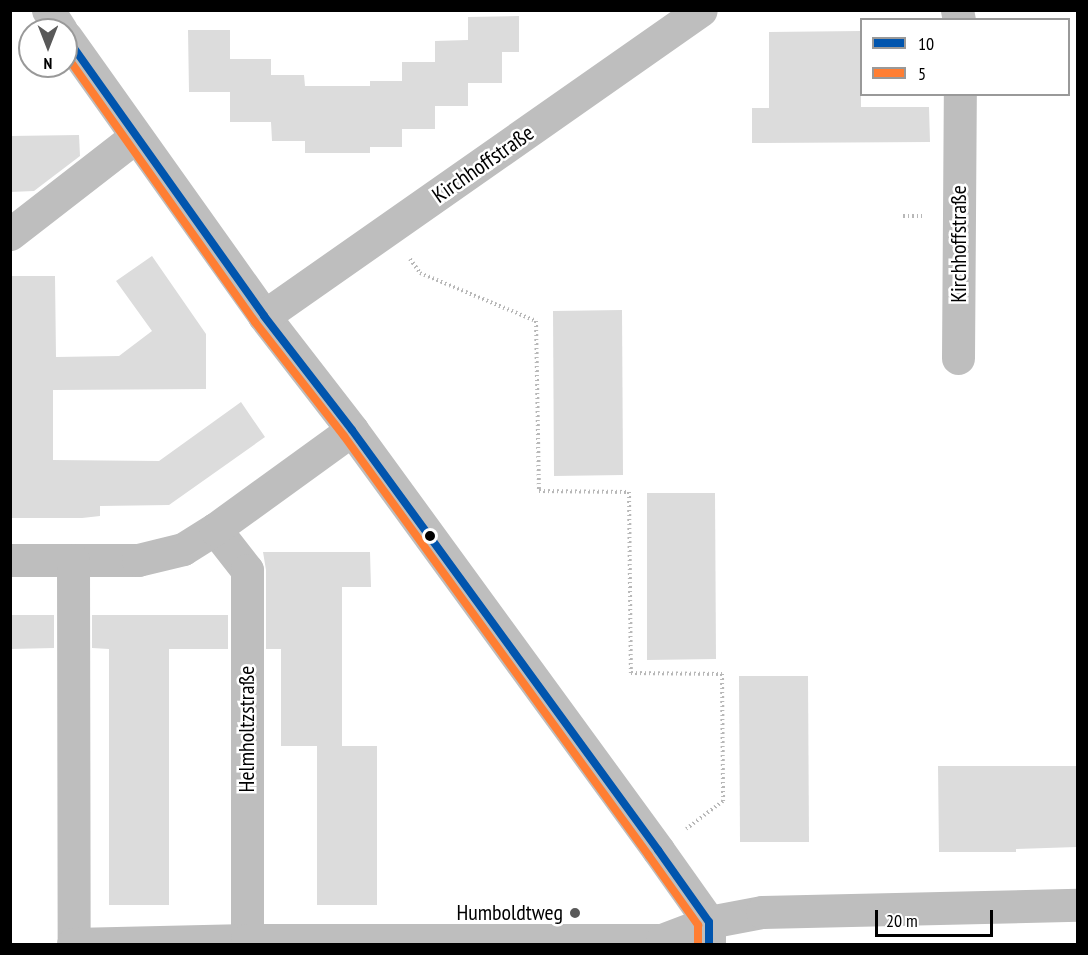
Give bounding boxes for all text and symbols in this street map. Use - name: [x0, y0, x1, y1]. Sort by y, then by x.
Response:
- north arrow: [18, 18, 78, 78]
- legend: [860, 18, 1070, 96]
- text: 10: [918, 32, 934, 55]
- text: N: [44, 54, 52, 74]
- text: 5: [918, 62, 926, 85]
- street label: Kirchhoffstraße: [427, 119, 539, 209]
- street label: Kirchhoffstraße: [946, 185, 972, 303]
- unlabelled marker: [424, 530, 436, 542]
- street label: Helmholtzstraße: [234, 666, 260, 792]
- scale bar: [878, 898, 996, 936]
- place label: Humboldtweg: [456, 900, 563, 926]
- marker: Humboldtweg: [568, 906, 582, 920]
- text: 20 m: [886, 909, 918, 932]

